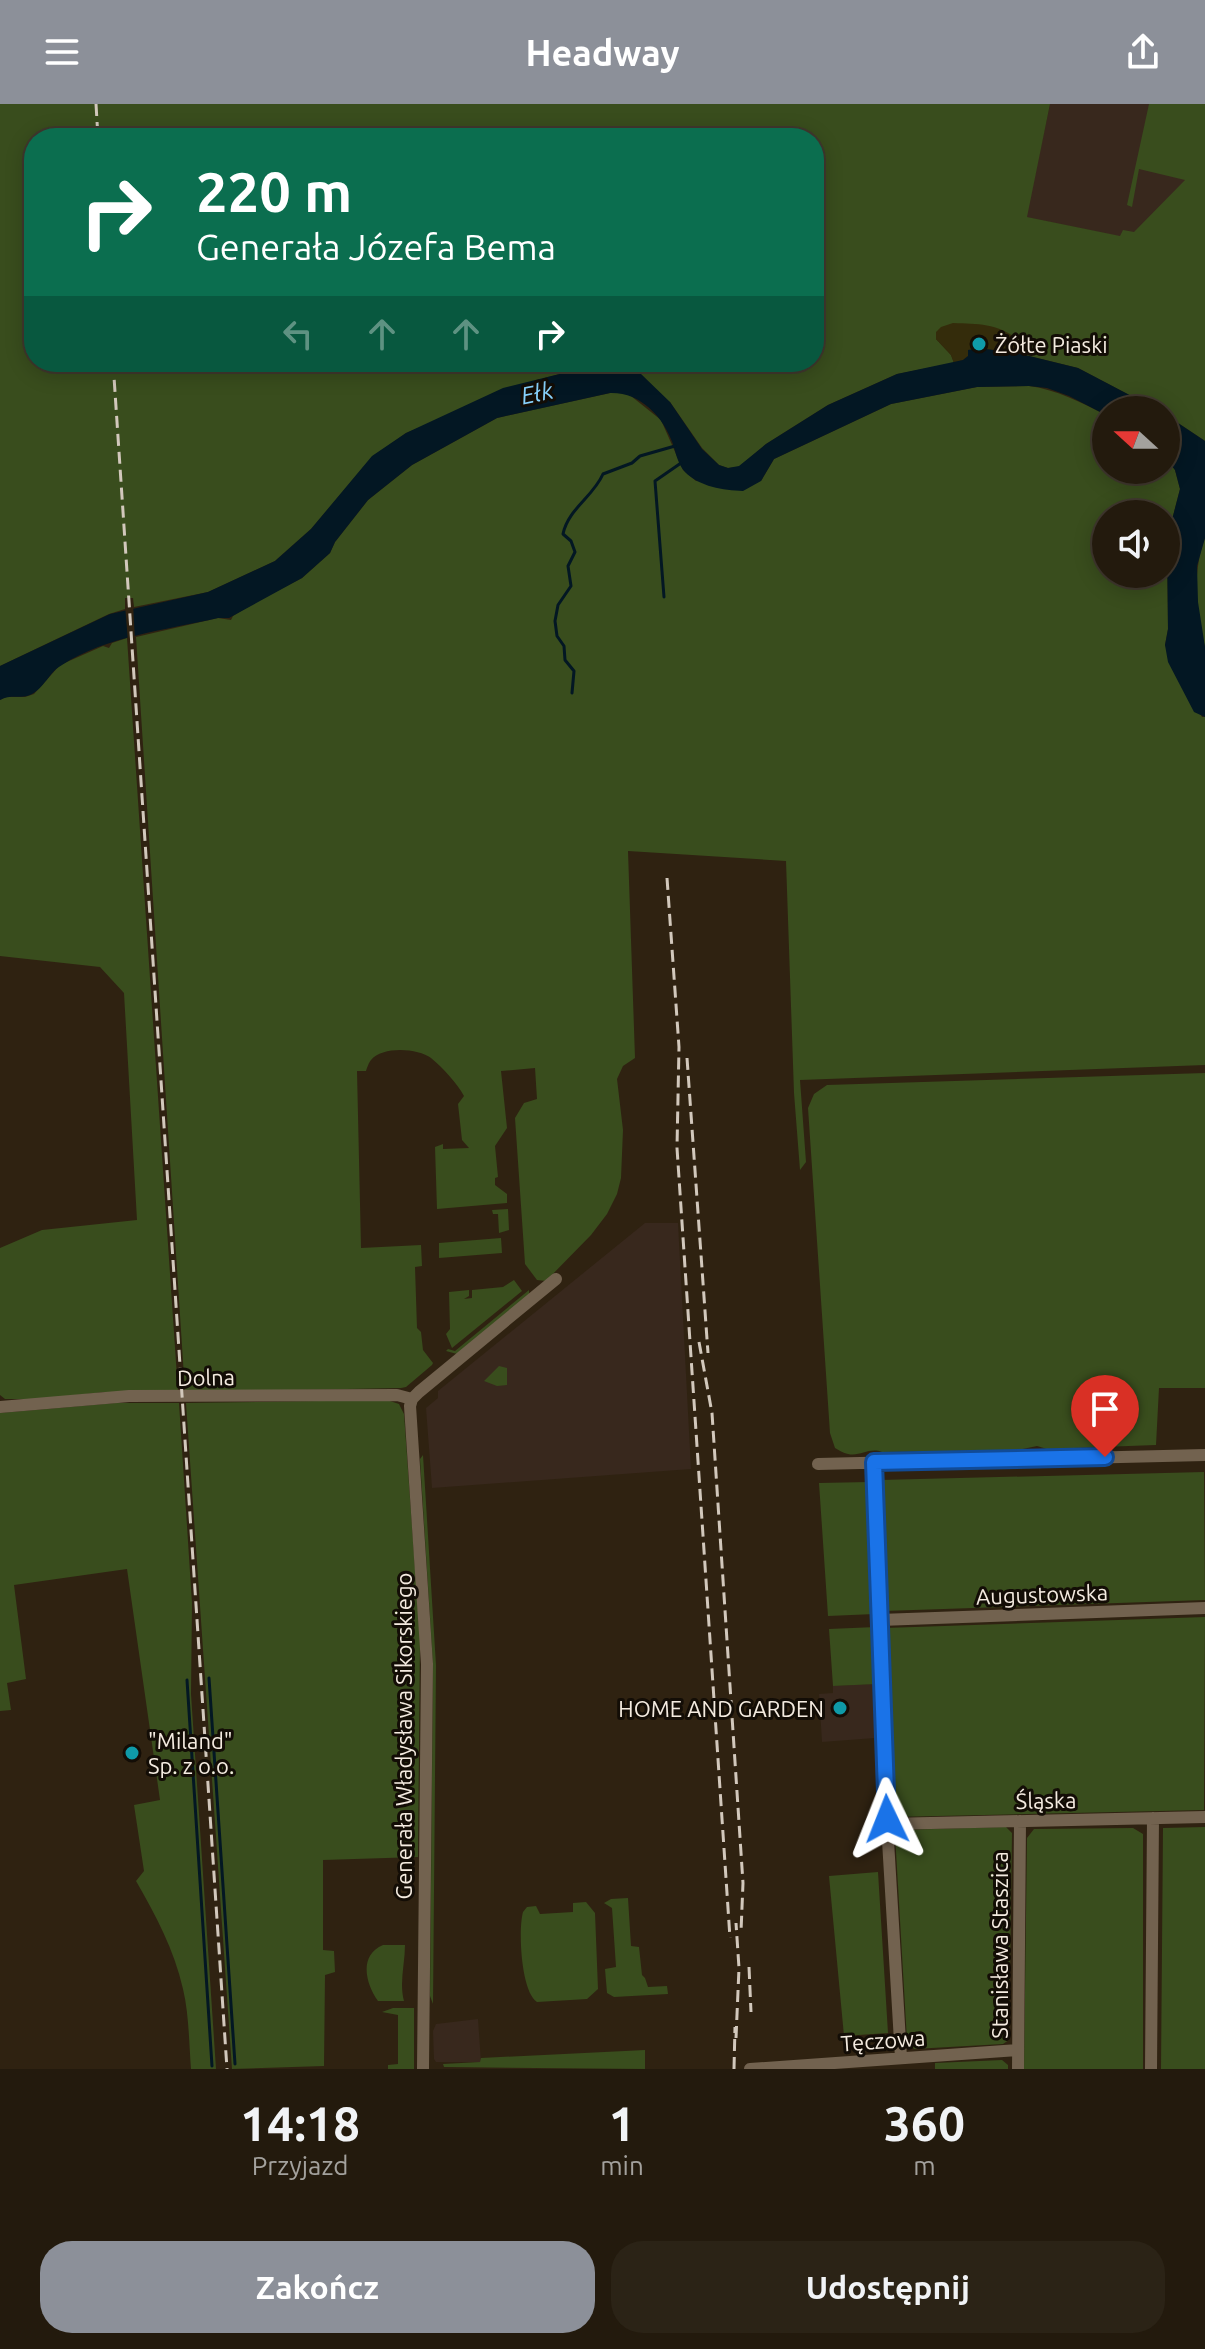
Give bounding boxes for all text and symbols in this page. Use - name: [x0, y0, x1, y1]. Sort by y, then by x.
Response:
- icon: menu: [40, 30, 84, 74]
- icon: share: [1121, 30, 1165, 74]
- text: Headway: [525, 32, 680, 73]
- icon: right: [64, 160, 168, 264]
- text: 220 m: [196, 160, 352, 223]
- text: Generała Józefa Bema: [196, 226, 556, 267]
- icon: left: [276, 312, 320, 356]
- icon: ahead: [360, 312, 404, 356]
- icon: ahead: [444, 312, 488, 356]
- icon: right: [528, 312, 572, 356]
- place label: Żółte Piaski: [995, 332, 1108, 357]
- marker: Żółte Piaski: [970, 335, 988, 353]
- water label: Ełk: [518, 377, 556, 409]
- north arrow: [1092, 396, 1180, 484]
- map controls: [1092, 396, 1180, 588]
- button: sound: [1092, 500, 1180, 588]
- street label: Dolna: [177, 1364, 235, 1390]
- pin: [1071, 1375, 1139, 1457]
- icon: arrive: [1083, 1387, 1127, 1431]
- street label: Generała Władysława Sikorskiego: [391, 1573, 416, 1899]
- street label: Augustowska: [976, 1579, 1108, 1609]
- place label: HOME AND GARDEN: [618, 1696, 824, 1721]
- marker: HOME AND GARDEN: [831, 1699, 849, 1717]
- place label: "Miland" Sp. z o.o.: [148, 1728, 234, 1778]
- marker: "Miland" Sp. z o.o.: [123, 1744, 141, 1762]
- position arrow: [845, 1777, 929, 1861]
- street label: Śląska: [1015, 1786, 1077, 1813]
- street label: Stanisława Staszica: [987, 1851, 1012, 2039]
- street label: Tęczowa: [840, 2025, 926, 2055]
- text: 14:18: [240, 2096, 360, 2150]
- text: 1: [608, 2096, 635, 2150]
- text: 360: [884, 2096, 965, 2150]
- text: Przyjazd: [252, 2151, 348, 2180]
- text: min: [600, 2151, 644, 2180]
- text: m: [913, 2151, 936, 2180]
- button: Zakończ: [40, 2241, 595, 2333]
- button: Udostępnij: [611, 2241, 1165, 2333]

